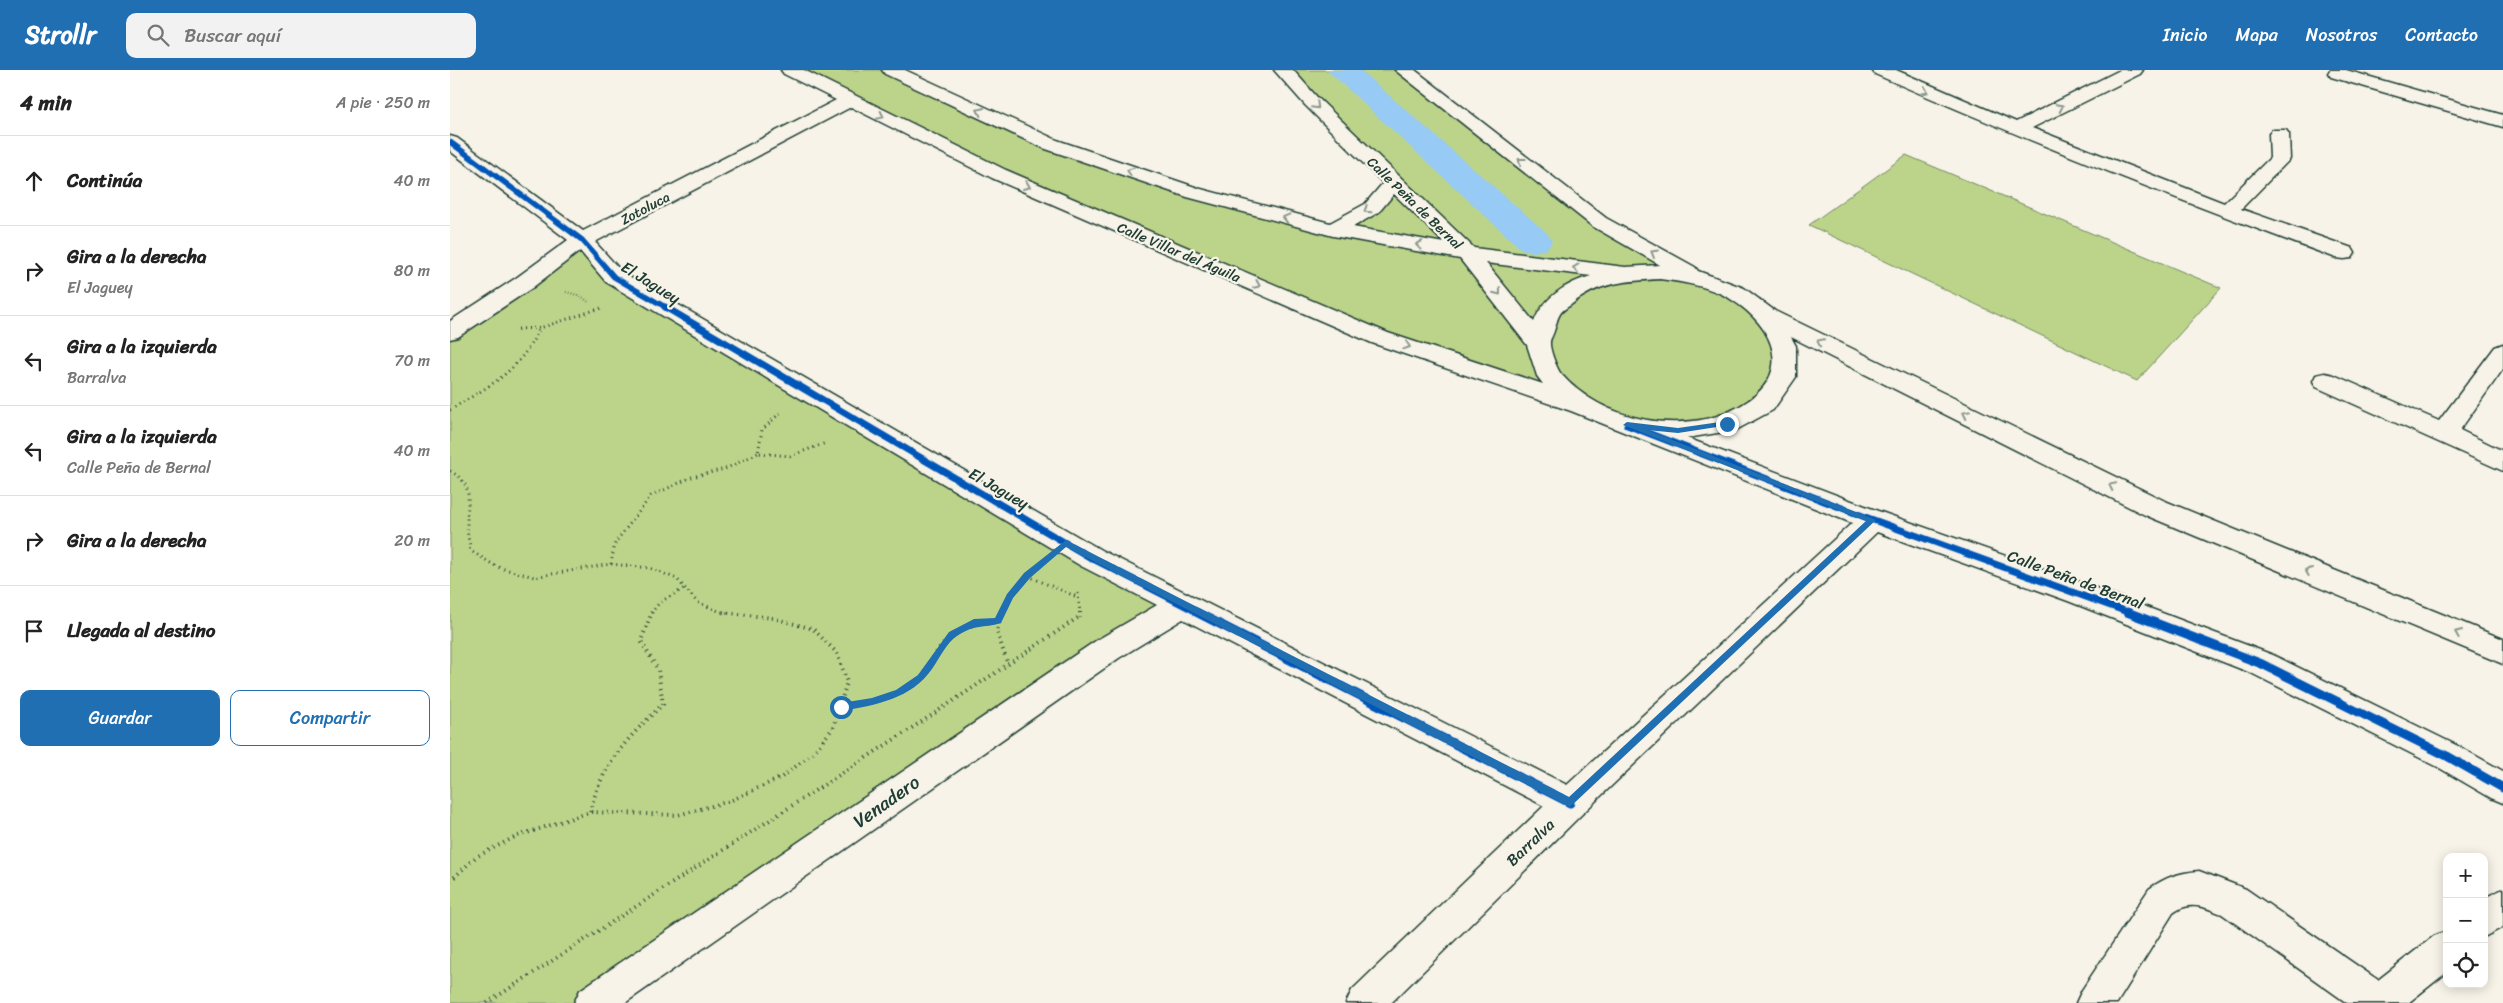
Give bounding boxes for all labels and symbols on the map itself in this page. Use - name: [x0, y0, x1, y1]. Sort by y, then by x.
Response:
- one-way arrow: [1920, 84, 1929, 95]
- one-way arrow: [1311, 100, 1320, 109]
- one-way arrow: [2055, 103, 2064, 113]
- one-way arrow: [976, 107, 985, 117]
- one-way arrow: [875, 110, 884, 120]
- street label: Calle Peña de Bernal: [1361, 151, 1469, 257]
- one-way arrow: [1518, 159, 1527, 167]
- one-way arrow: [1127, 167, 1135, 177]
- one-way arrow: [1022, 180, 1031, 191]
- street label: Zotoluca: [616, 185, 675, 232]
- one-way arrow: [1363, 204, 1372, 214]
- one-way arrow: [1282, 213, 1291, 223]
- street label: Calle Villar del Águila: [1113, 215, 1245, 290]
- one-way arrow: [1415, 241, 1424, 251]
- one-way arrow: [1651, 250, 1660, 260]
- street label: El Jaguey: [615, 253, 687, 313]
- one-way arrow: [1572, 263, 1581, 273]
- one-way arrow: [1252, 279, 1261, 289]
- one-way arrow: [1492, 286, 1500, 295]
- one-way arrow: [1816, 338, 1825, 348]
- one-way arrow: [1402, 341, 1411, 351]
- one-way arrow: [1962, 410, 1971, 420]
- route end: [1716, 413, 1739, 436]
- street label: El Jaguey: [963, 459, 1035, 518]
- one-way arrow: [2108, 482, 2117, 492]
- street label: Calle Peña de Bernal: [2003, 541, 2149, 618]
- one-way arrow: [2304, 567, 2313, 577]
- one-way arrow: [2454, 629, 2463, 640]
- route start: [830, 696, 853, 719]
- street label: Venadero: [846, 766, 927, 837]
- street label: Barralva: [1499, 811, 1562, 873]

